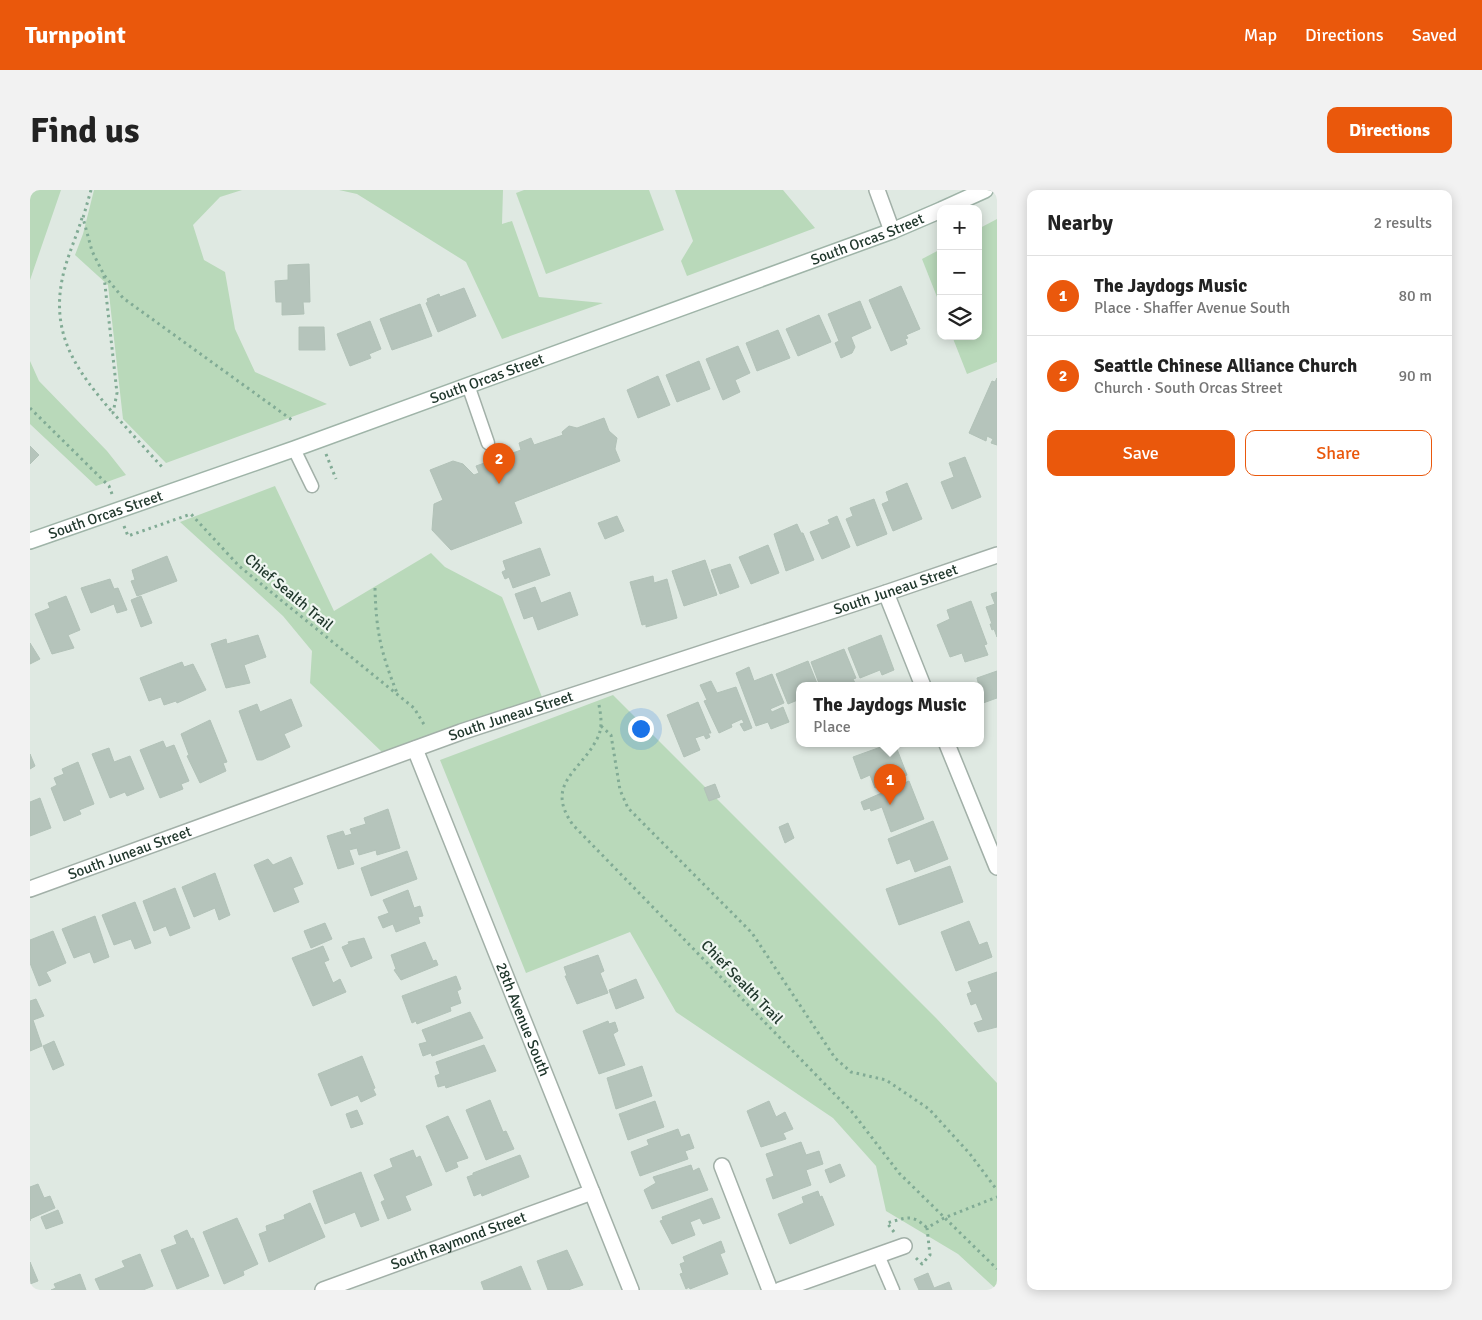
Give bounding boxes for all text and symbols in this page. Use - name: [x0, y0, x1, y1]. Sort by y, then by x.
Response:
- text: Turnpoint: [25, 20, 126, 50]
- text: Map: [1244, 24, 1277, 46]
- text: Directions: [1305, 24, 1384, 46]
- text: Saved: [1412, 24, 1457, 46]
- button: Directions: [1327, 107, 1452, 153]
- text: Find us: [30, 109, 140, 152]
- map controls: [937, 205, 982, 340]
- button: +: [937, 205, 982, 250]
- street label: South Orcas Street: [808, 209, 927, 269]
- text: Nearby: [1047, 210, 1113, 236]
- text: 2 results: [1373, 213, 1432, 233]
- button: −: [937, 250, 982, 295]
- text: The Jaydogs Music: [1094, 274, 1247, 298]
- text: 1: [1059, 286, 1067, 306]
- text: 80 m: [1398, 286, 1432, 306]
- button: layers: [937, 295, 982, 340]
- text: Place · Shaffer Avenue South: [1094, 298, 1290, 318]
- street label: South Orcas Street: [428, 350, 546, 408]
- text: Seattle Chinese Alliance Church: [1094, 354, 1357, 378]
- text: 2: [1059, 366, 1067, 386]
- text: 90 m: [1398, 366, 1432, 386]
- text: Church · South Orcas Street: [1094, 378, 1283, 398]
- button: Save: [1047, 430, 1235, 476]
- button: Share: [1245, 430, 1432, 476]
- pin: 2: [483, 443, 515, 484]
- street label: South Orcas Street: [46, 486, 165, 543]
- street label: Chief Sealth Trail: [241, 550, 337, 634]
- street label: South Juneau Street: [831, 560, 960, 619]
- popup: [796, 682, 984, 747]
- street label: South Juneau Street: [446, 687, 575, 745]
- text: The Jaydogs Music: [813, 693, 967, 717]
- your location: [628, 716, 654, 742]
- text: Place: [813, 717, 851, 737]
- pin: 1: [874, 764, 906, 805]
- street label: South Juneau Street: [65, 822, 194, 883]
- street label: Chief Sealth Trail: [697, 936, 787, 1028]
- street label: 28th Avenue South: [492, 960, 554, 1079]
- street label: South Raymond Street: [388, 1208, 528, 1274]

